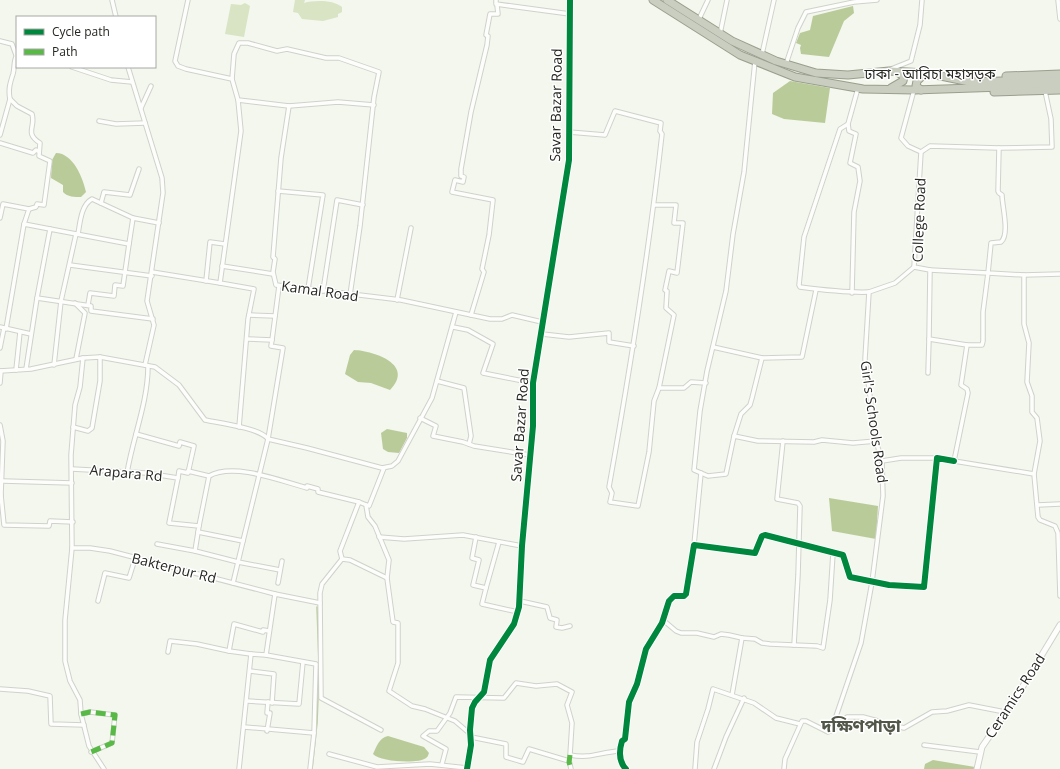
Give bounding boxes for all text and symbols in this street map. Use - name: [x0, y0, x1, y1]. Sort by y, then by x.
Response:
- legend: [16, 16, 156, 68]
- text: Cycle path: [52, 23, 110, 40]
- text: Path: [52, 43, 78, 60]
- street label: Savar Bazar Road: [545, 48, 566, 162]
- street label: ঢাকা - আরিচা মহাসড়ক: [863, 64, 996, 83]
- street label: College Road: [908, 177, 929, 263]
- street label: Kamal Road: [280, 276, 360, 305]
- street label: Girl's Schools Road: [856, 359, 892, 484]
- street label: Savar Bazar Road: [506, 368, 533, 482]
- street label: Arapara Rd: [89, 460, 163, 485]
- street label: Bakterpur Rd: [130, 548, 218, 587]
- street label: Ceramics Road: [980, 650, 1049, 742]
- district label: দক্ষিণপাড়া: [820, 713, 902, 737]

